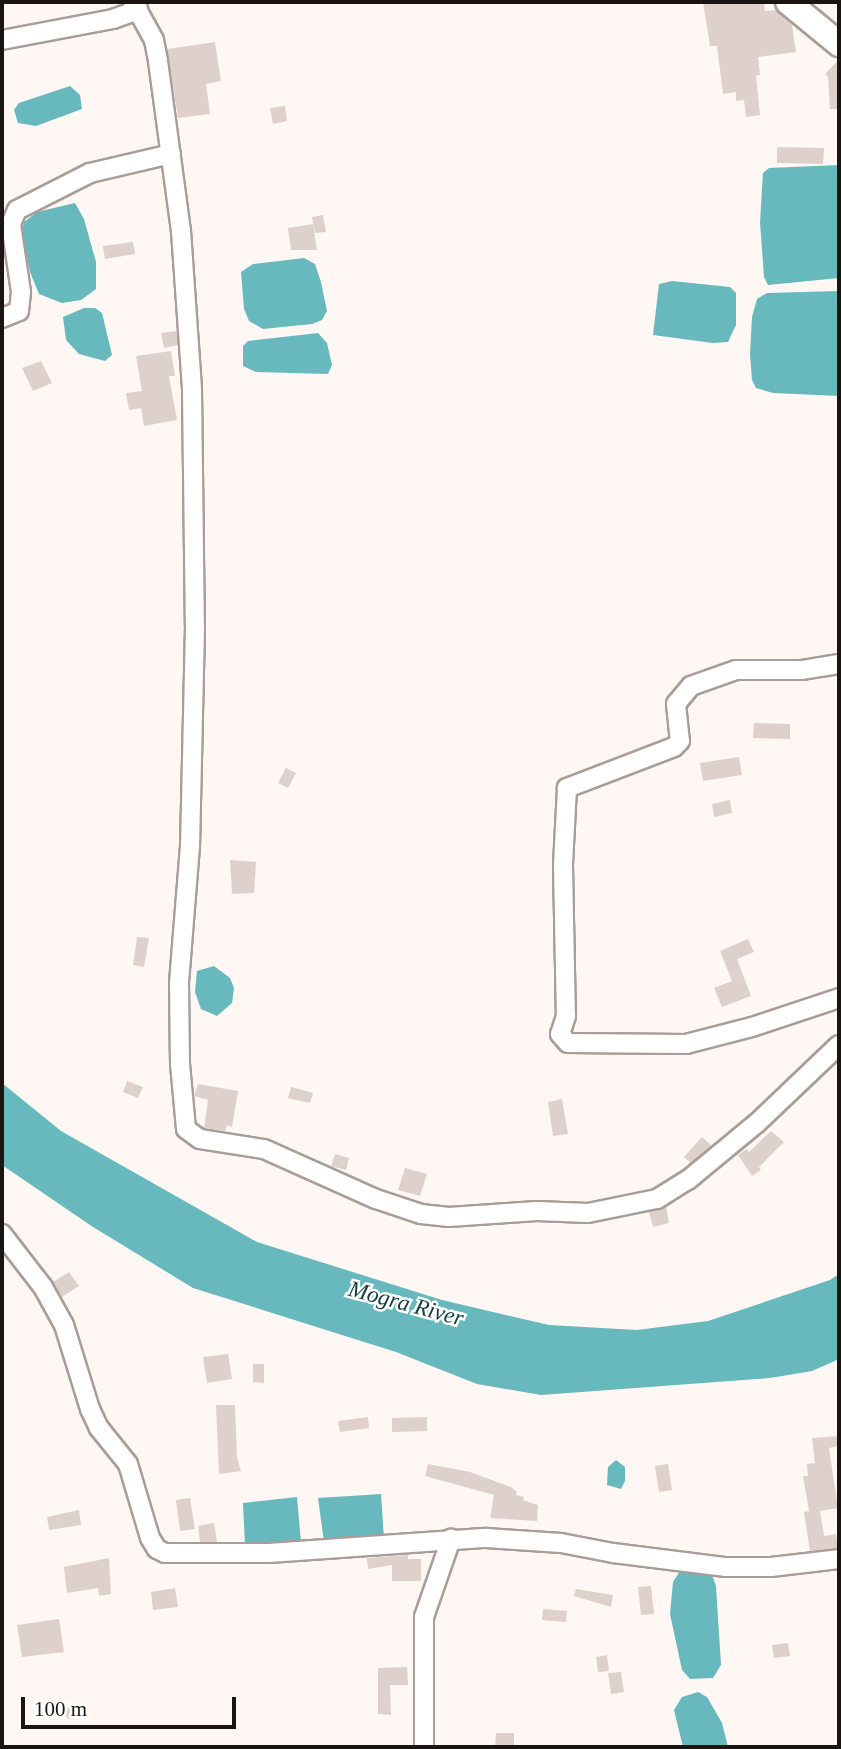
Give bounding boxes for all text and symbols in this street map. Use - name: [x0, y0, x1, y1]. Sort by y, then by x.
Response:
- water label: Mogra River: [345, 1275, 467, 1333]
- scale bar: [24, 1682, 240, 1726]
- text: 100 m: [34, 1697, 87, 1721]

